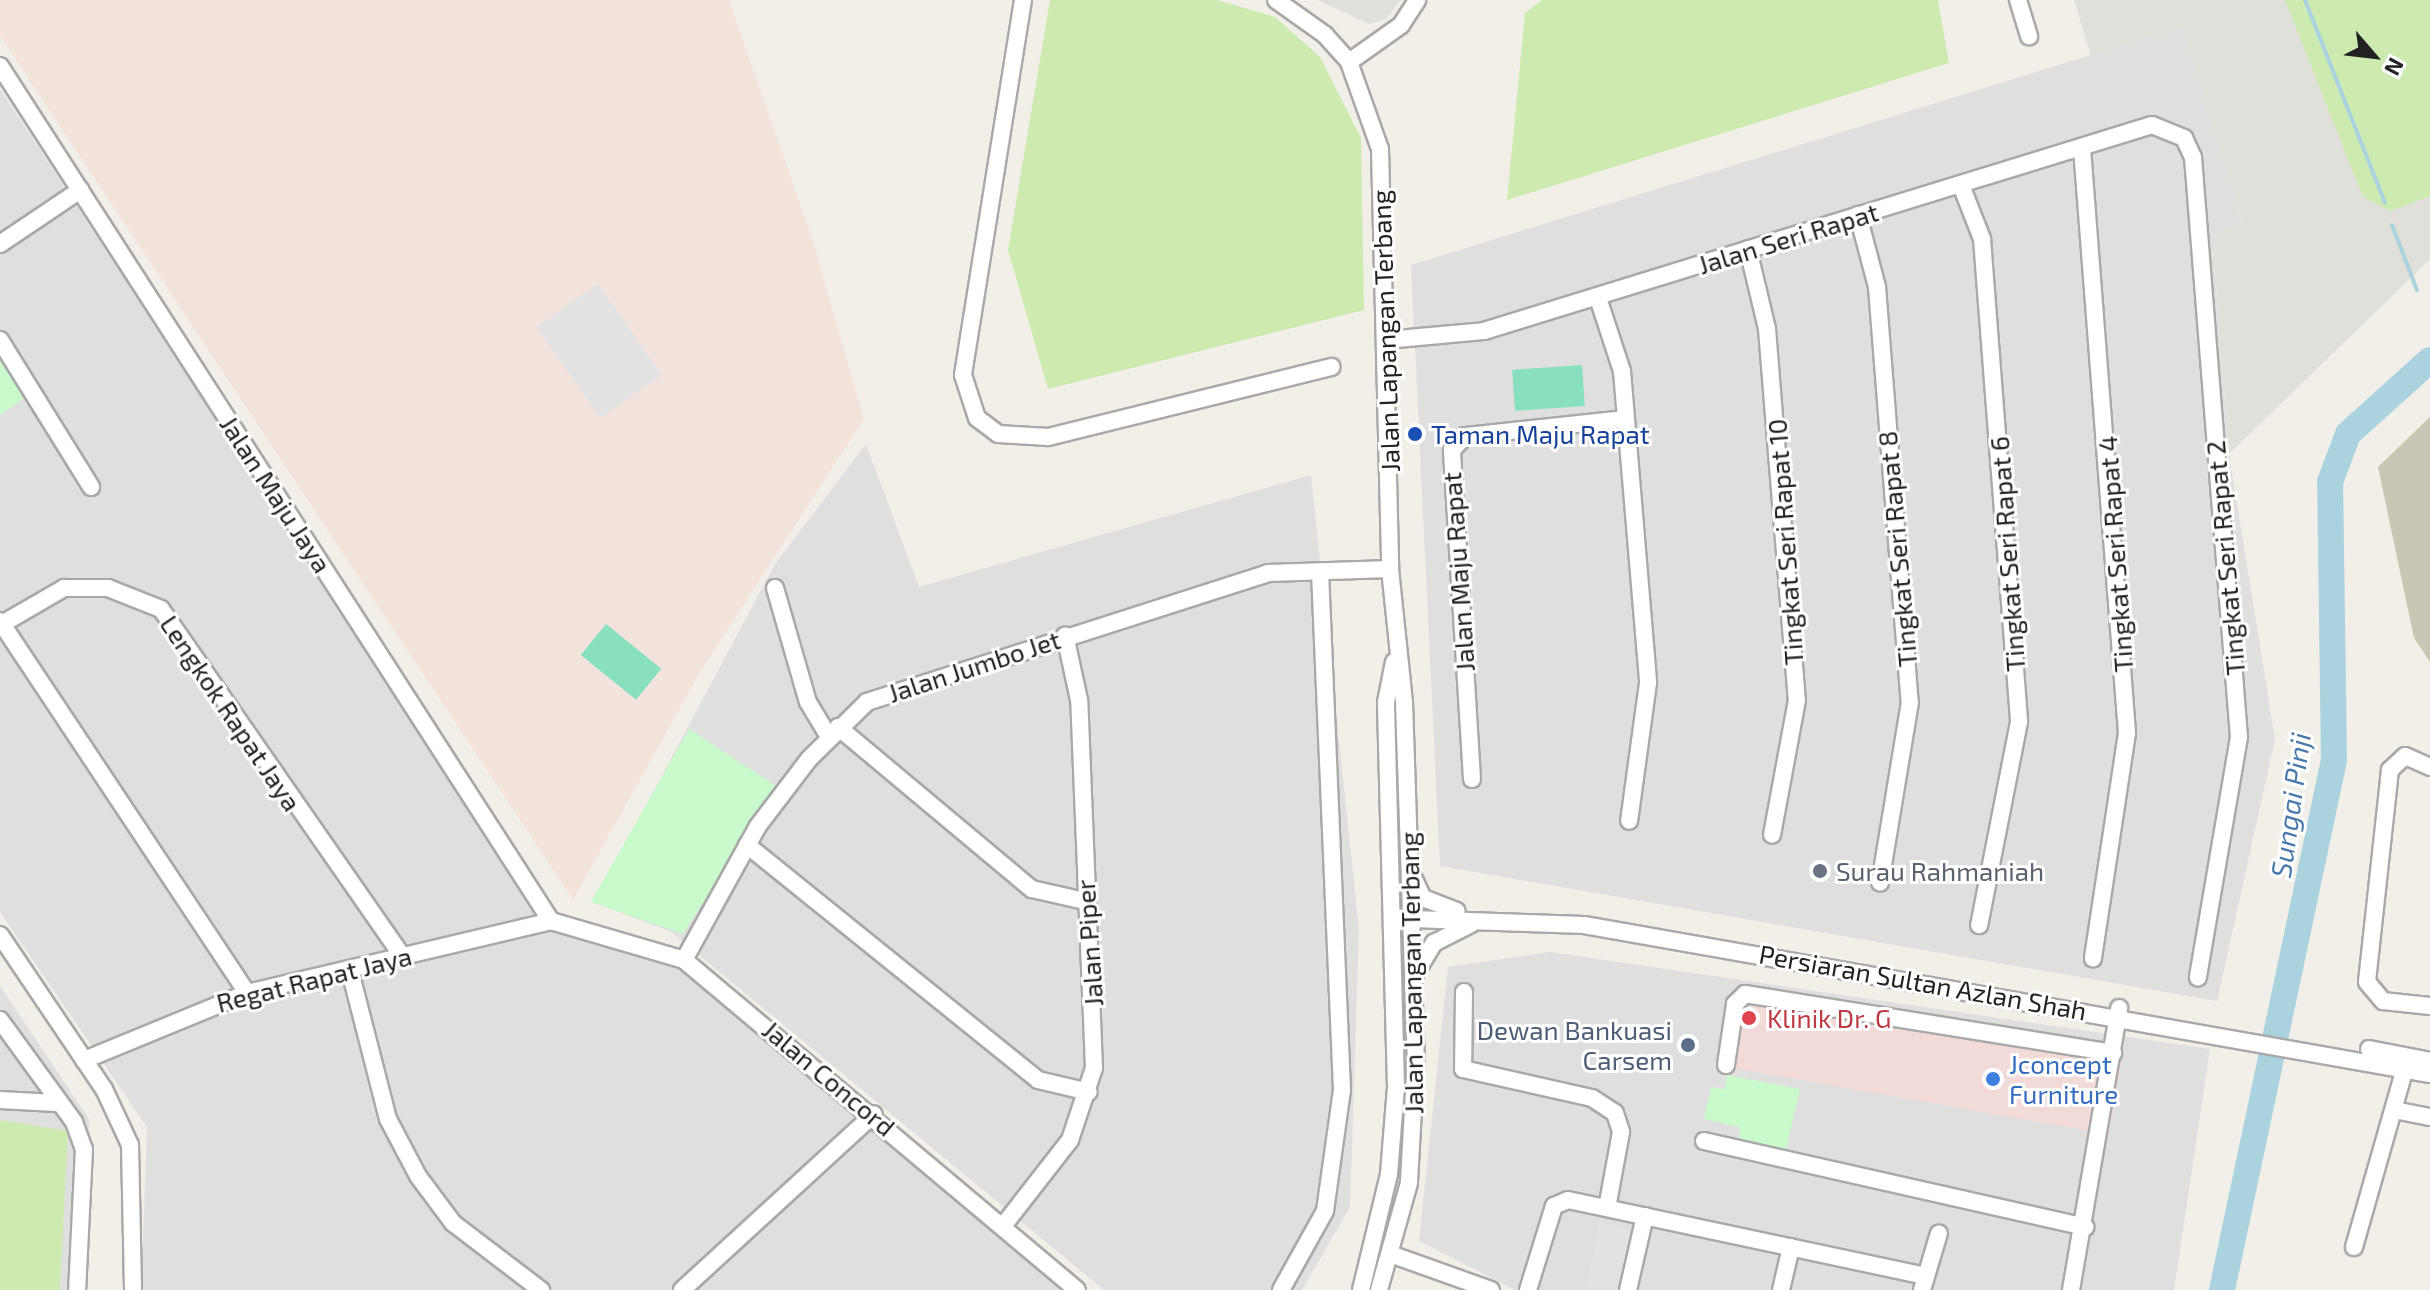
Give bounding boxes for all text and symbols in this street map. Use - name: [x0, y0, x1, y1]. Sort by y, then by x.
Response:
- north arrow: [2334, 16, 2414, 96]
- text: N: [2380, 54, 2410, 80]
- street label: Jalan Lapangan Terbang: [1364, 189, 1406, 473]
- street label: Jalan Seri Rapat: [1694, 196, 1882, 280]
- street label: Jalan Maju Jaya: [214, 410, 338, 578]
- place label: Taman Maju Rapat: [1431, 418, 1650, 450]
- street label: Tingkat Seri Rapat 10: [1761, 418, 1809, 666]
- marker: Taman Maju Rapat: [1406, 425, 1424, 443]
- street label: Tingkat Seri Rapat 8: [1871, 430, 1923, 668]
- street label: Tingkat Seri Rapat 6: [1983, 435, 2031, 673]
- street label: Tingkat Seri Rapat 4: [2091, 435, 2139, 673]
- street label: Tingkat Seri Rapat 2: [2199, 439, 2251, 677]
- street label: Jalan Maju Rapat: [1435, 471, 1481, 673]
- street label: Lengkok Rapat Jaya: [154, 609, 308, 817]
- street label: Jalan Jumbo Jet: [883, 623, 1065, 709]
- water label: Sungai Pinji: [2263, 730, 2317, 880]
- street label: Jalan Lapangan Terbang: [1393, 831, 1429, 1115]
- place label: Surau Rahmaniah: [1836, 855, 2044, 887]
- marker: Surau Rahmaniah: [1811, 862, 1829, 880]
- street label: Jalan Piper: [1069, 878, 1109, 1008]
- street label: Persiaran Sultan Azlan Shah: [1757, 938, 2089, 1026]
- street label: Regat Rapat Jaya: [213, 940, 415, 1018]
- place label: Klinik Dr. G: [1767, 1002, 1891, 1034]
- marker: Klinik Dr. G: [1738, 1007, 1760, 1029]
- street label: Jalan Concord: [757, 1014, 901, 1142]
- place label: Dewan Bankuasi Carsem: [1477, 1014, 1672, 1076]
- marker: Dewan Bankuasi Carsem: [1679, 1036, 1697, 1054]
- place label: Jconcept Furniture: [2009, 1048, 2118, 1110]
- marker: Jconcept Furniture: [1984, 1070, 2002, 1088]

